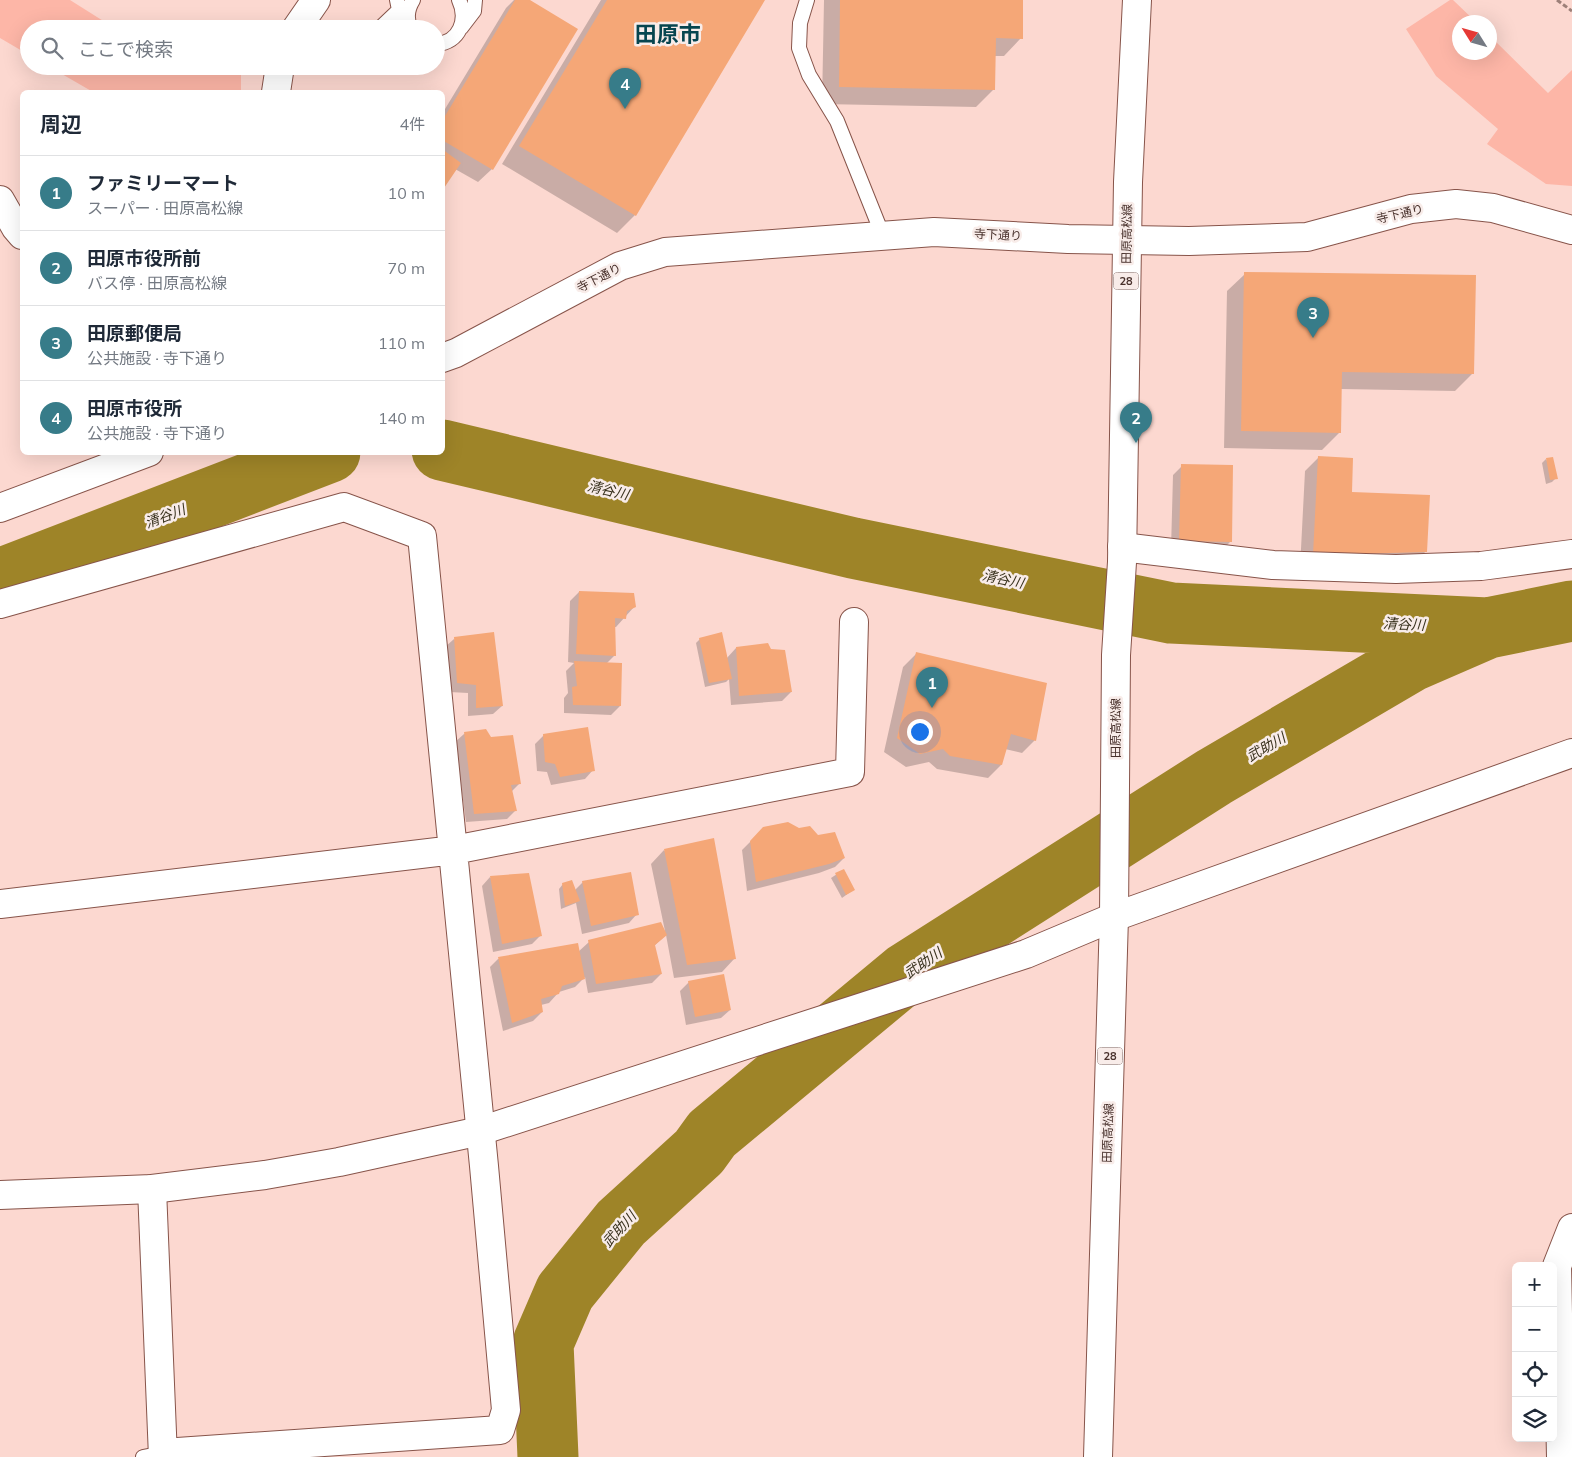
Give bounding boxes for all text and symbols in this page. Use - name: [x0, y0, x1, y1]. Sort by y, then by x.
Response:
- north arrow: [1452, 15, 1497, 60]
- search box: [20, 20, 445, 75]
- district label: 田原市: [635, 20, 701, 48]
- icon: search: [38, 34, 66, 62]
- text: ここで検索: [78, 37, 173, 61]
- pin: 4: [609, 68, 641, 109]
- text: 周辺: [40, 111, 82, 137]
- text: 4件: [399, 114, 425, 134]
- text: ファミリーマート: [87, 171, 239, 195]
- text: 1: [51, 183, 61, 203]
- text: 10 m: [388, 183, 425, 203]
- text: スーパー · 田原高松線: [87, 198, 243, 218]
- street label: 寺下通り: [1375, 201, 1425, 226]
- street label: 田原高松線: [1118, 204, 1135, 264]
- street label: 寺下通り: [974, 226, 1022, 243]
- text: 田原市役所前: [87, 246, 201, 270]
- text: 2: [51, 258, 61, 278]
- text: 70 m: [388, 258, 425, 278]
- street label: 寺下通り: [574, 260, 624, 295]
- road number: 28: [1114, 272, 1138, 290]
- text: バス停 · 田原高松線: [87, 273, 227, 293]
- pin: 3: [1297, 297, 1329, 338]
- text: 田原郵便局: [87, 321, 182, 345]
- text: 3: [51, 333, 61, 353]
- text: 110 m: [378, 333, 425, 353]
- text: 公共施設 · 寺下通り: [87, 348, 227, 368]
- text: 田原市役所: [87, 396, 182, 420]
- pin: 2: [1120, 402, 1152, 443]
- text: 4: [51, 408, 61, 428]
- text: 140 m: [378, 408, 425, 428]
- text: 公共施設 · 寺下通り: [87, 423, 227, 443]
- water label: 清谷川: [586, 477, 632, 504]
- water label: 清谷川: [142, 499, 190, 532]
- water label: 清谷川: [981, 566, 1027, 593]
- water label: 清谷川: [1383, 614, 1427, 634]
- pin: 1: [916, 667, 948, 708]
- street label: 田原高松線: [1108, 698, 1123, 758]
- your location: [907, 719, 933, 745]
- water label: 武助川: [1243, 728, 1290, 765]
- water label: 武助川: [901, 943, 947, 982]
- road number: 28: [1098, 1048, 1122, 1064]
- street label: 田原高松線: [1099, 1103, 1116, 1163]
- water label: 武助川: [598, 1206, 641, 1251]
- map controls: [1512, 1262, 1557, 1442]
- button: +: [1512, 1262, 1557, 1307]
- button: −: [1512, 1307, 1557, 1352]
- button: locate: [1512, 1352, 1557, 1397]
- button: layers: [1512, 1397, 1557, 1442]

